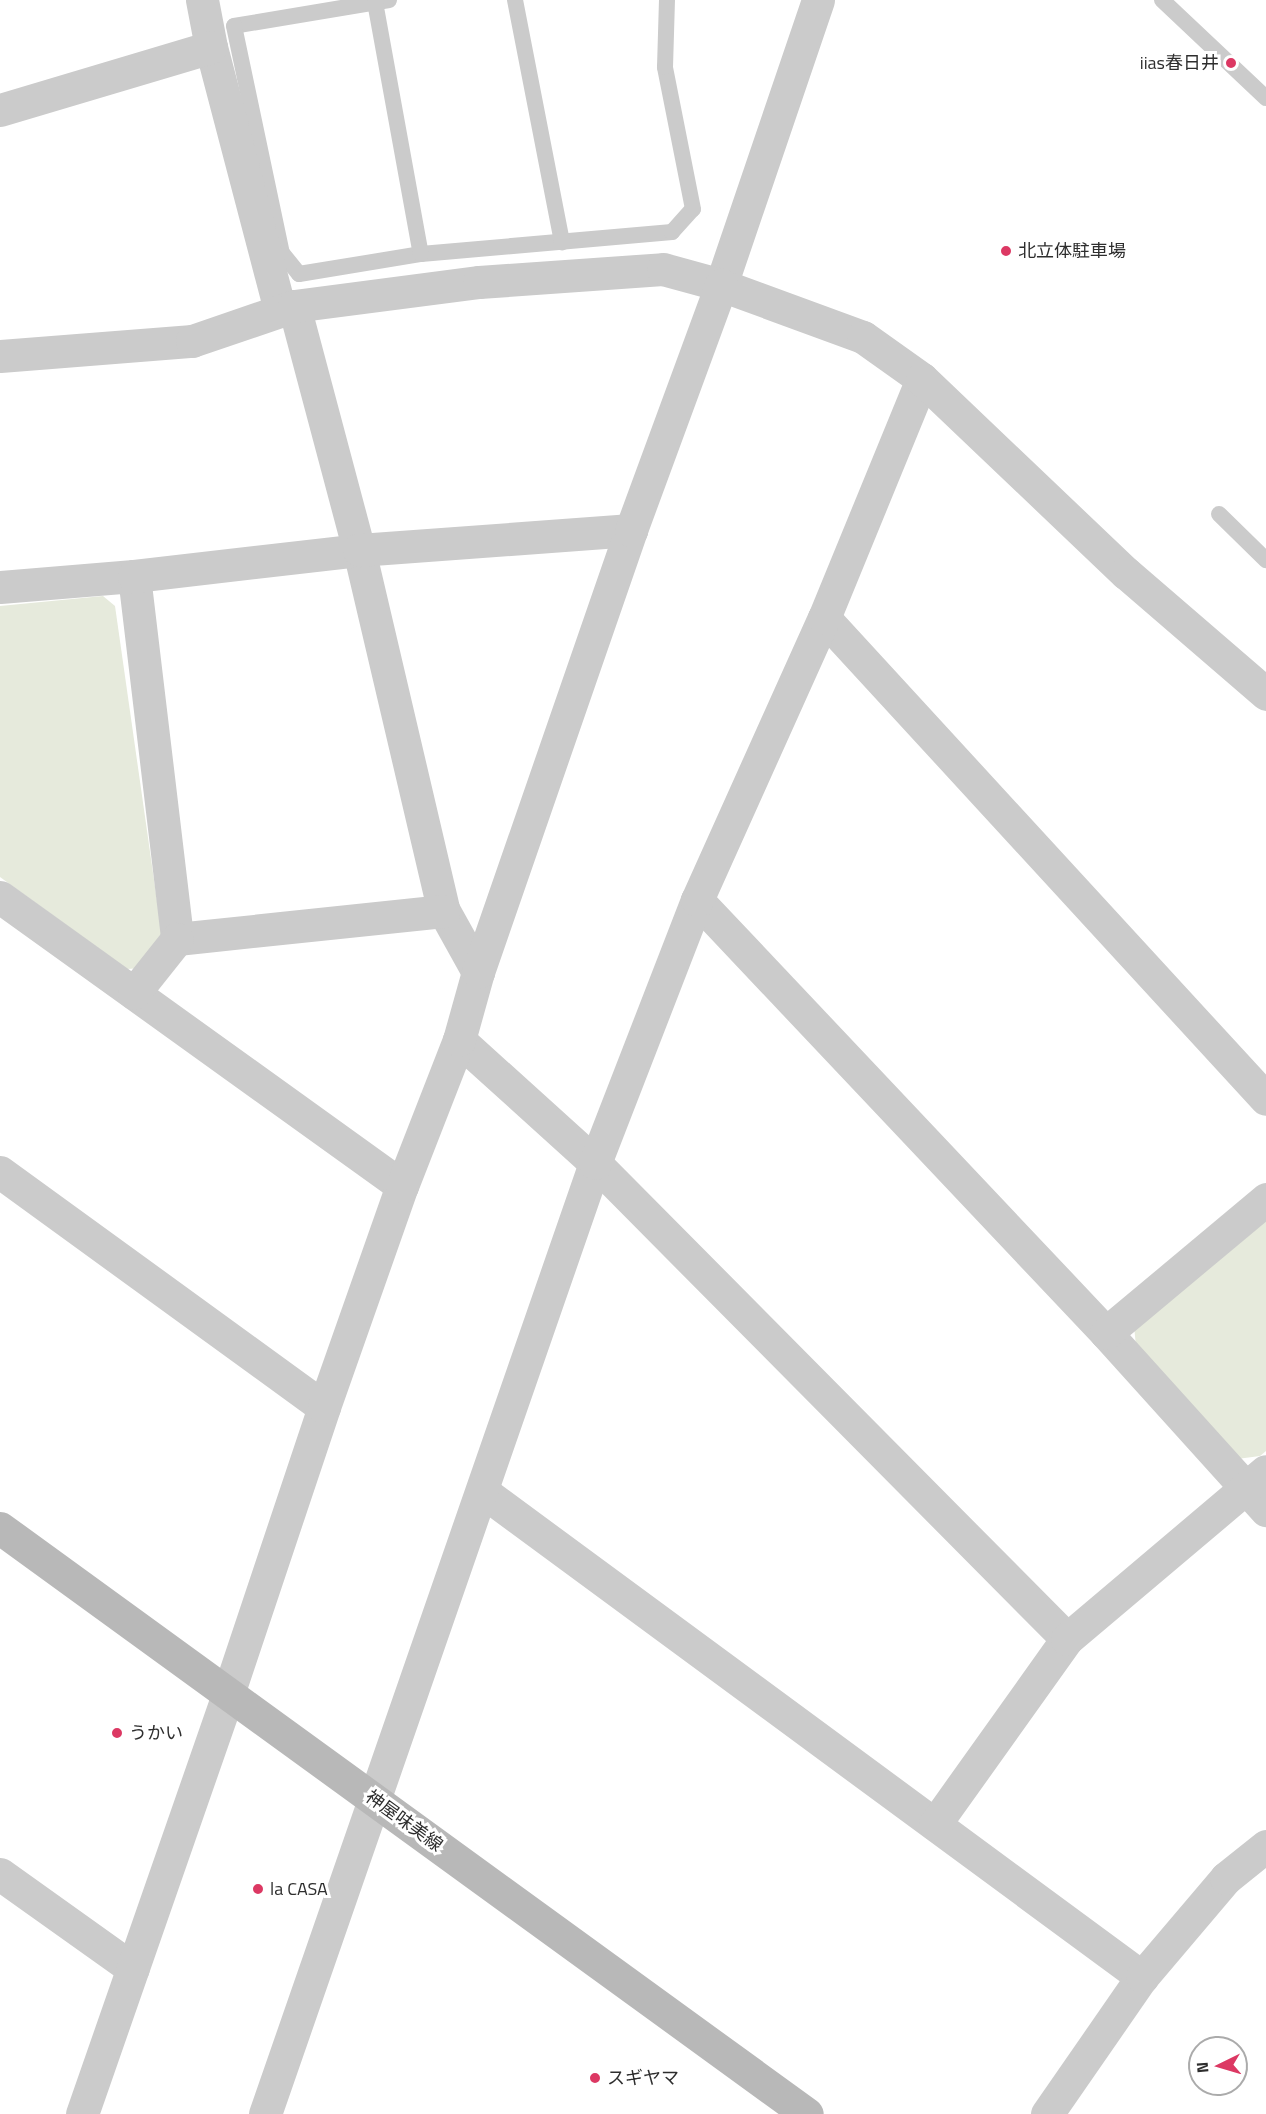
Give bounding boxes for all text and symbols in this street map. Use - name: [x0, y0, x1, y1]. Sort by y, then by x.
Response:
- place label: iias春日井: [1140, 52, 1219, 74]
- marker: iias春日井: [1224, 56, 1238, 70]
- place label: 北立体駐車場: [1018, 240, 1126, 262]
- marker: 北立体駐車場: [999, 244, 1013, 258]
- place label: うかい: [129, 1722, 183, 1744]
- marker: うかい: [110, 1726, 124, 1740]
- street label: 神屋味美線: [361, 1786, 447, 1856]
- place label: la CASA: [270, 1878, 328, 1900]
- marker: la CASA: [251, 1882, 265, 1896]
- north arrow: [1188, 2036, 1248, 2096]
- text: N: [1190, 2061, 1214, 2074]
- place label: スギヤマ: [607, 2067, 679, 2089]
- marker: スギヤマ: [588, 2071, 602, 2085]

